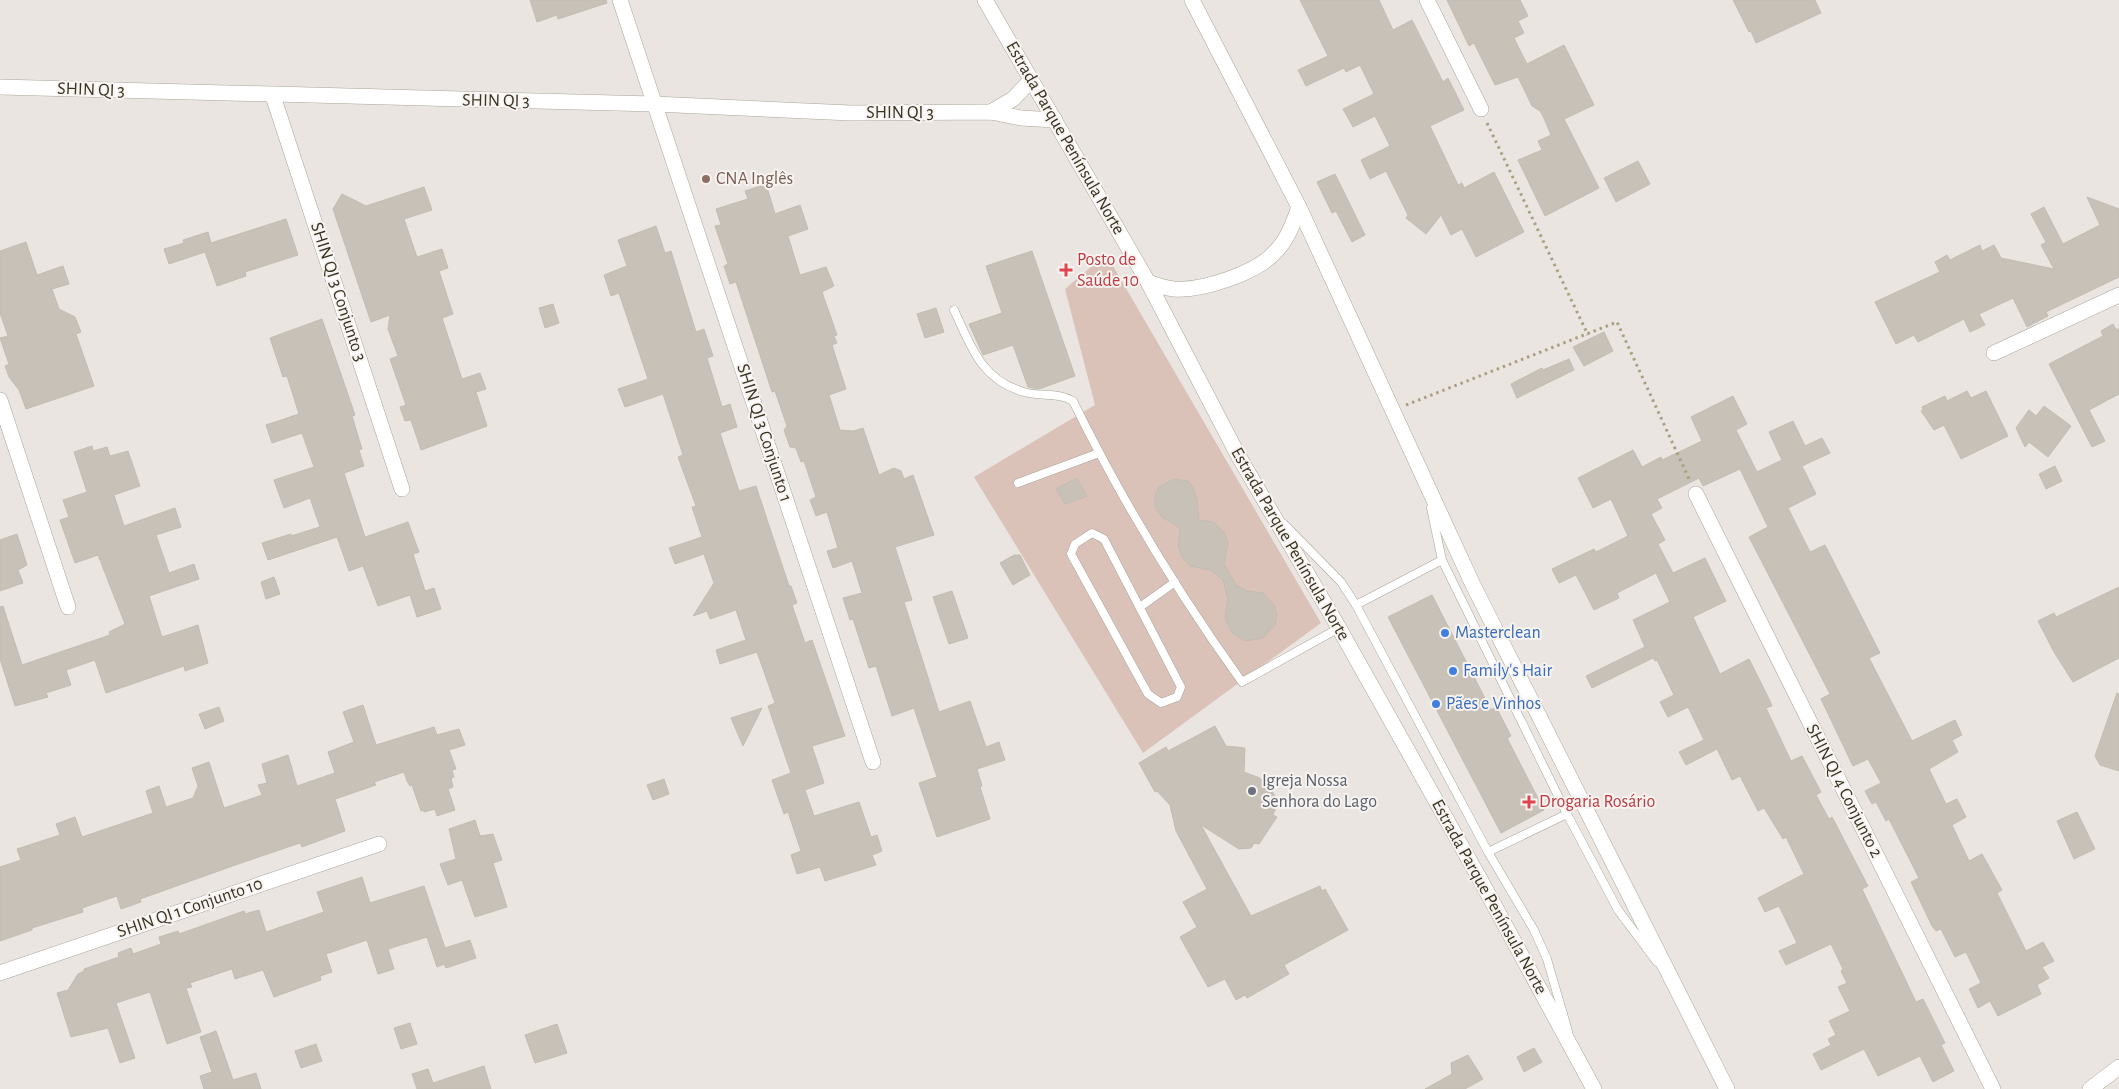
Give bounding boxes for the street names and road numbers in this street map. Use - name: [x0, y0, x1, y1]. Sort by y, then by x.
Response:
- street label: Estrada Parque Península Norte: [1002, 38, 1128, 238]
- street label: SHIN QI 3: [57, 80, 125, 100]
- street label: SHIN QI 3: [462, 91, 530, 111]
- street label: SHIN QI 3: [866, 104, 934, 122]
- street label: SHIN QI 3 Conjunto 3: [307, 220, 369, 364]
- street label: SHIN QI 3 Conjunto 1: [733, 362, 795, 504]
- street label: Estrada Parque Península Norte: [1227, 444, 1353, 644]
- street label: SHIN QI 4 Conjunto 2: [1803, 721, 1885, 861]
- street label: Estrada Parque Península Norte: [1428, 797, 1550, 997]
- street label: SHIN QI 1 Conjunto 10: [115, 875, 265, 941]

